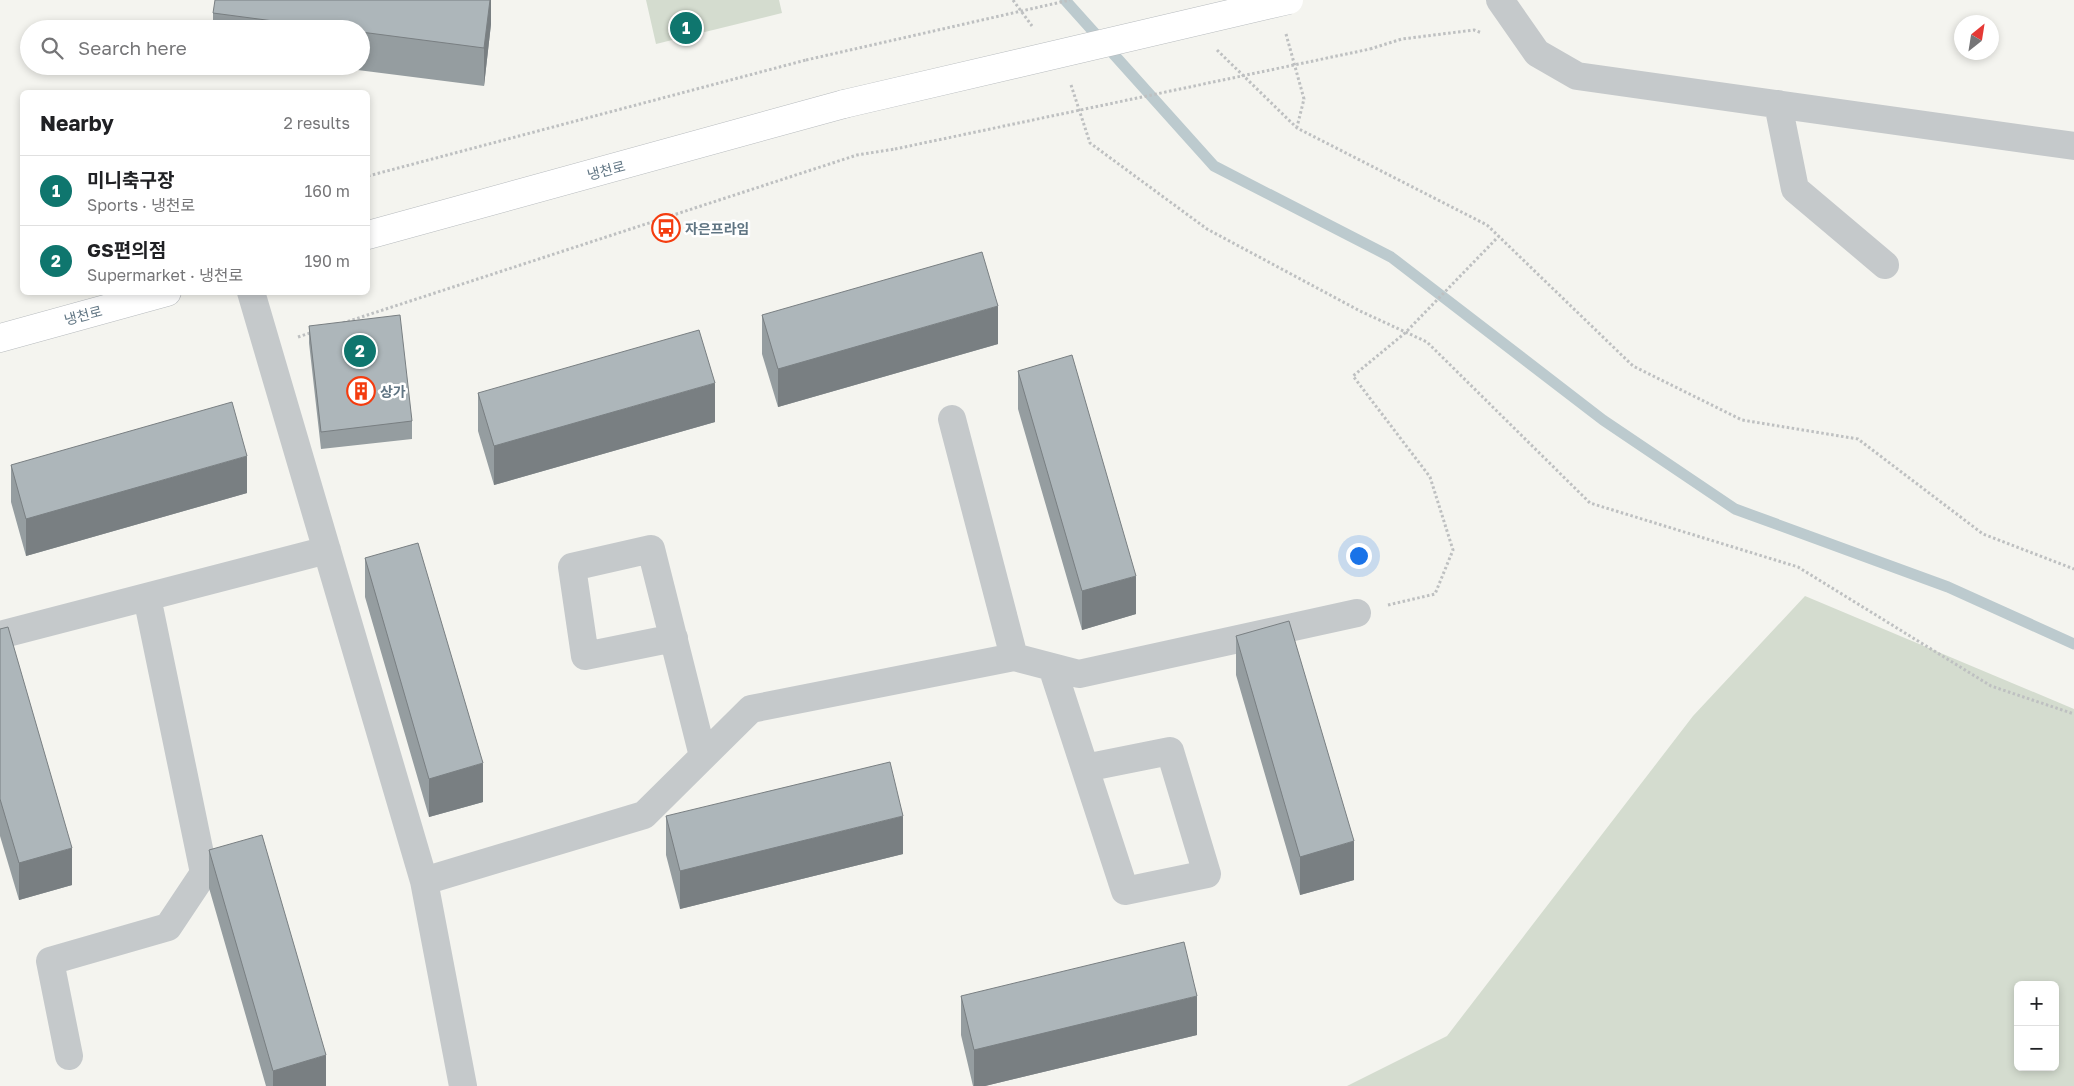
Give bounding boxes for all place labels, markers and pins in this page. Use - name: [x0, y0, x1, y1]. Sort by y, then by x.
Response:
- pin: 1: [670, 9, 702, 47]
- bus stop icon: 자은프라임: [651, 213, 681, 243]
- place label: 자은프라임: [685, 220, 749, 237]
- pin: 2: [344, 332, 376, 370]
- building icon: 상가: [346, 376, 376, 406]
- place label: 상가: [380, 383, 406, 400]

